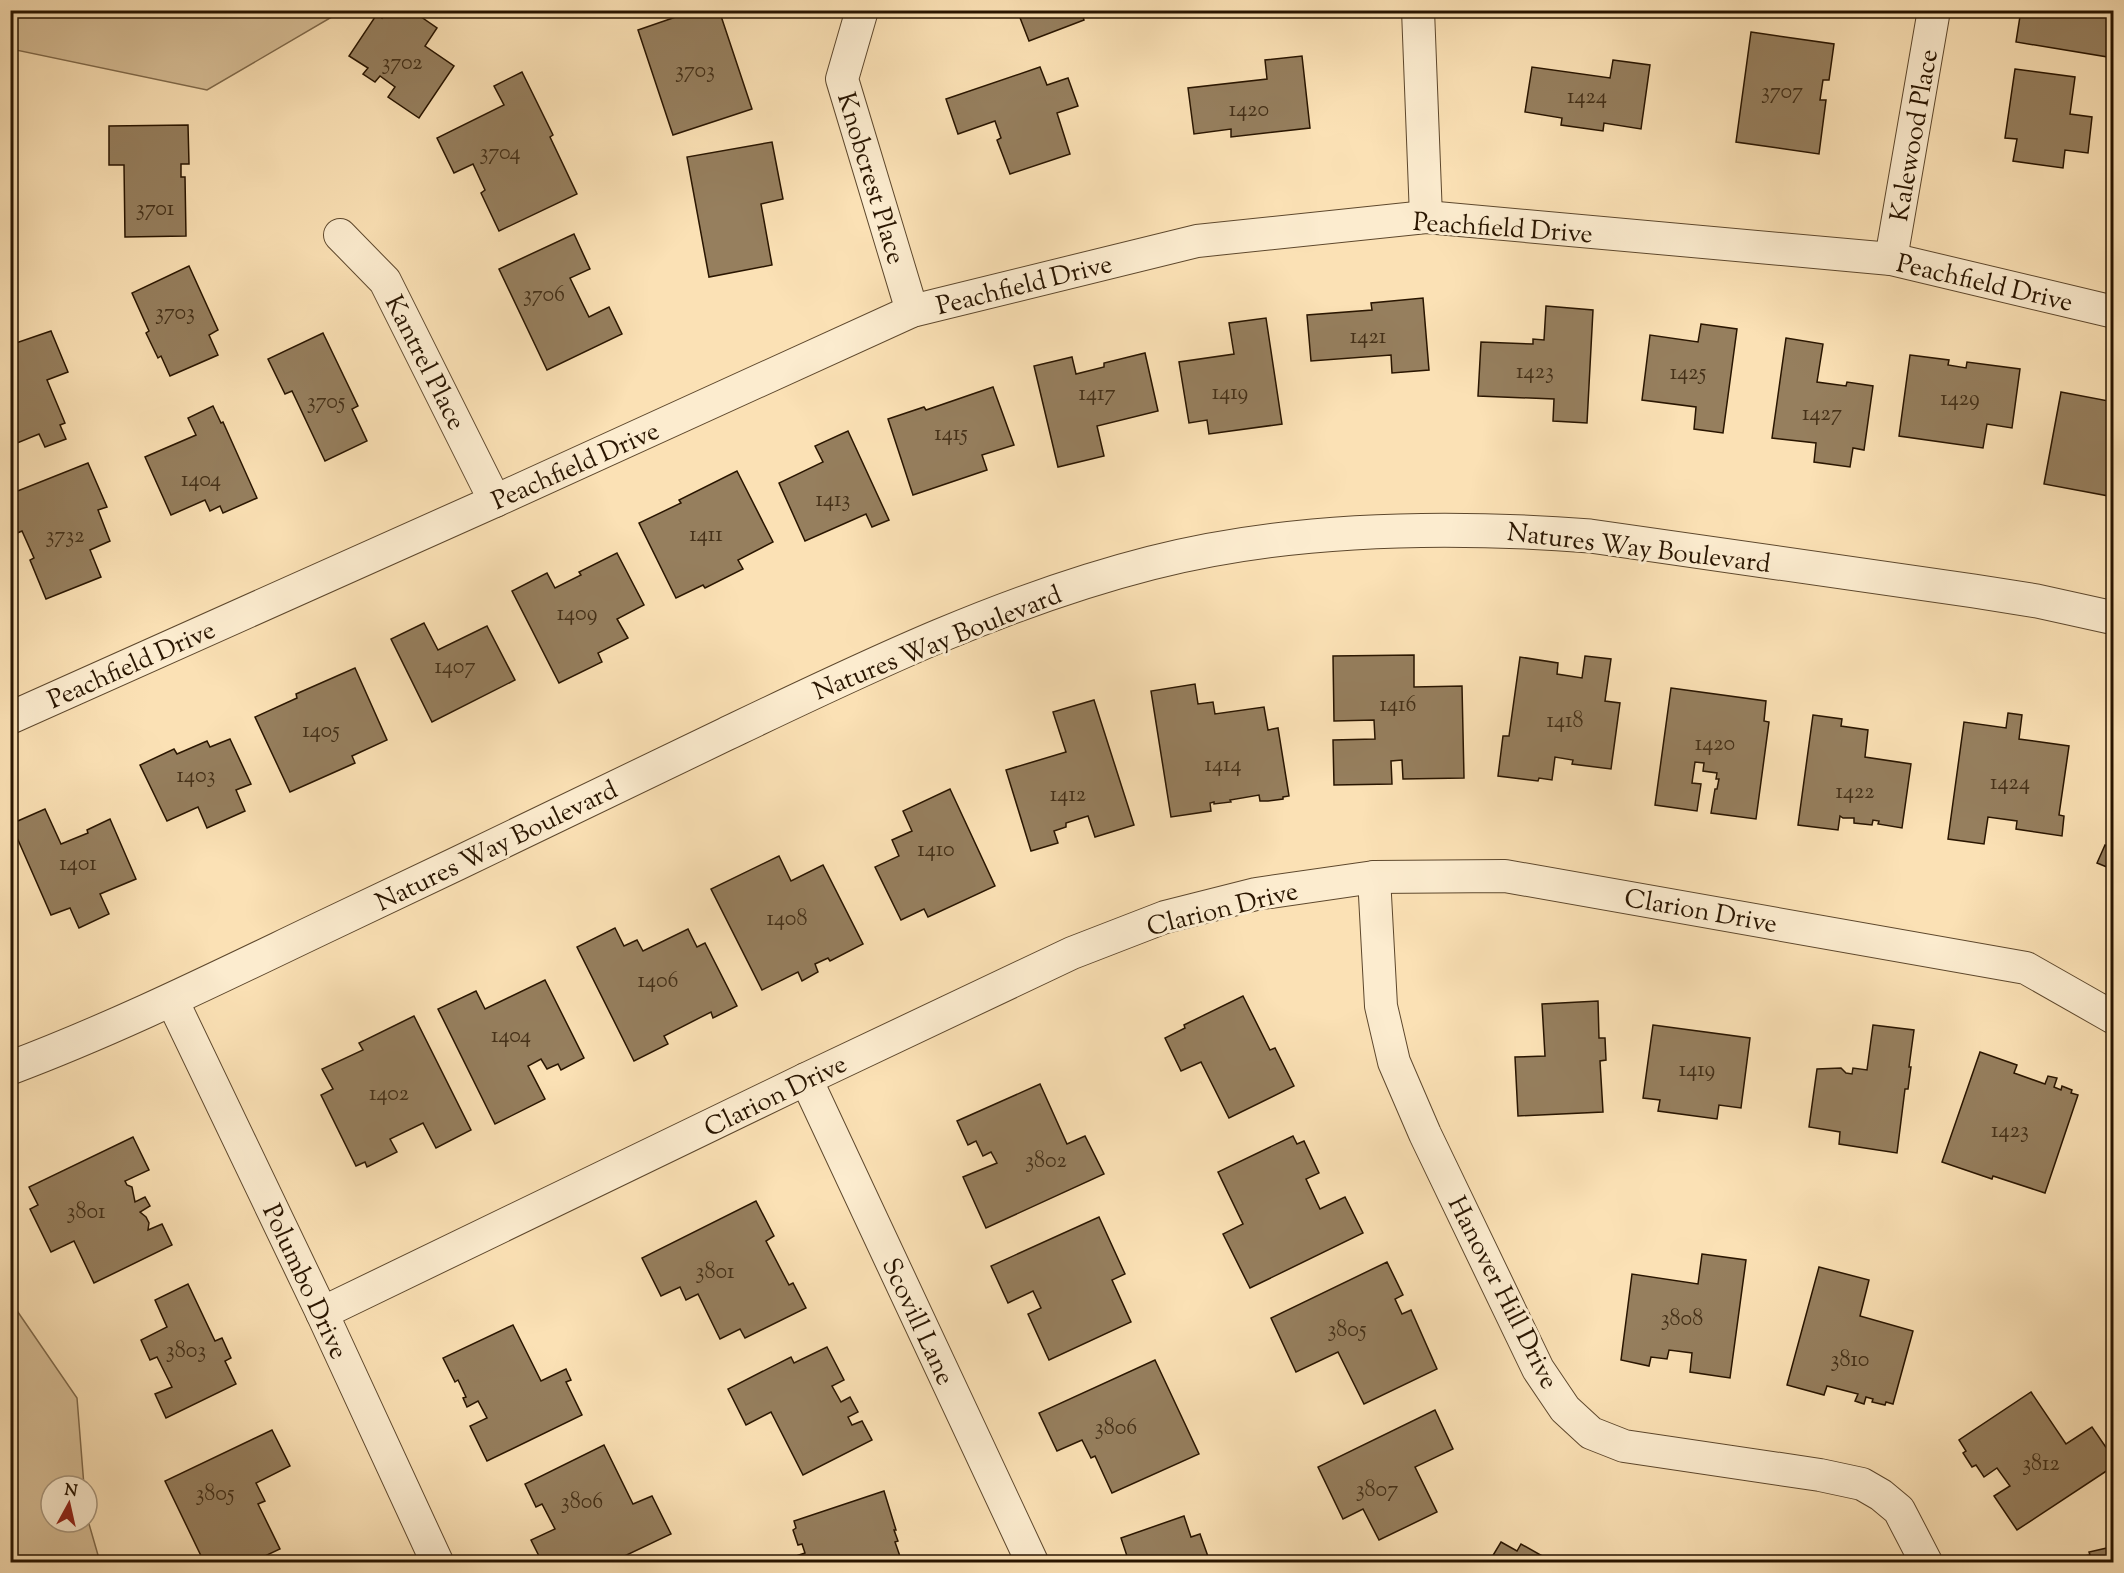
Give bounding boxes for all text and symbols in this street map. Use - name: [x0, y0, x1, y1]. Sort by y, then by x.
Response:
- street label: Kalewood Place: [1882, 46, 1949, 224]
- house number: 3702: [381, 48, 423, 80]
- house number: 3703: [675, 56, 715, 88]
- house number: 3707: [1761, 77, 1803, 109]
- house number: 1424: [1567, 82, 1607, 114]
- street label: Knobcrest Place: [826, 88, 913, 269]
- house number: 1420: [1229, 95, 1269, 127]
- house number: 3704: [479, 138, 521, 170]
- house number: 3701: [136, 194, 175, 226]
- street label: Peachfield Drive: [1412, 205, 1594, 254]
- street label: Peachfield Drive: [1893, 246, 2076, 323]
- street label: Peachfield Drive: [933, 247, 1116, 326]
- house number: 3706: [523, 280, 565, 312]
- street label: Kantrel Place: [374, 289, 474, 437]
- house number: 3703: [155, 298, 195, 330]
- house number: 1421: [1350, 322, 1387, 354]
- house number: 1423: [1516, 357, 1554, 389]
- house number: 1425: [1670, 358, 1707, 390]
- house number: 1419: [1212, 378, 1248, 410]
- house number: 1417: [1078, 379, 1116, 411]
- house number: 1429: [1940, 384, 1980, 416]
- house number: 3705: [307, 387, 346, 419]
- house number: 1427: [1802, 399, 1842, 431]
- street label: Peachfield Drive: [486, 414, 666, 521]
- house number: 1415: [934, 419, 968, 451]
- house number: 1404: [181, 465, 221, 497]
- house number: 1413: [816, 485, 850, 517]
- street label: Natures Way Boulevard: [1505, 515, 1773, 584]
- house number: 1411: [689, 520, 723, 552]
- house number: 3732: [45, 521, 85, 553]
- street label: Natures Way Boulevard: [808, 577, 1068, 711]
- house number: 1409: [557, 599, 597, 631]
- street label: Peachfield Drive: [42, 613, 222, 720]
- house number: 1407: [434, 652, 476, 684]
- house number: 1416: [1380, 690, 1416, 722]
- house number: 1418: [1546, 706, 1584, 738]
- house number: 1405: [302, 716, 340, 748]
- house number: 1420: [1695, 729, 1735, 761]
- house number: 1414: [1204, 750, 1242, 782]
- house number: 1403: [177, 761, 215, 793]
- house number: 1424: [1990, 768, 2030, 800]
- street label: Natures Way Boulevard: [370, 772, 625, 922]
- house number: 1422: [1835, 777, 1875, 809]
- house number: 1412: [1050, 780, 1086, 812]
- house number: 1410: [917, 835, 955, 867]
- house number: 1401: [59, 849, 97, 881]
- street label: Clarion Drive: [1143, 874, 1302, 947]
- street label: Clarion Drive: [1621, 881, 1780, 944]
- house number: 1408: [766, 904, 808, 936]
- house number: 1406: [638, 966, 678, 998]
- house number: 1404: [491, 1021, 531, 1053]
- street label: Clarion Drive: [699, 1047, 854, 1148]
- house number: 1419: [1679, 1055, 1715, 1087]
- house number: 1402: [369, 1079, 409, 1111]
- house number: 1423: [1991, 1116, 2029, 1148]
- house number: 3802: [1025, 1146, 1067, 1178]
- street label: Hanover Hill Drive: [1437, 1190, 1566, 1396]
- house number: 3801: [67, 1197, 106, 1229]
- street label: Polumbo Drive: [252, 1198, 356, 1366]
- street label: Scovill Lane: [871, 1252, 962, 1392]
- house number: 3801: [696, 1257, 735, 1289]
- house number: 3808: [1661, 1304, 1703, 1336]
- house number: 3805: [1327, 1315, 1367, 1347]
- house number: 3803: [166, 1336, 206, 1368]
- house number: 3810: [1831, 1345, 1869, 1377]
- house number: 3806: [1095, 1413, 1137, 1445]
- house number: 3812: [2022, 1449, 2060, 1481]
- north arrow: [39, 1474, 99, 1534]
- house number: 3807: [1356, 1475, 1398, 1507]
- text: N: [63, 1479, 79, 1504]
- house number: 3805: [195, 1479, 235, 1511]
- house number: 3806: [561, 1487, 603, 1519]

